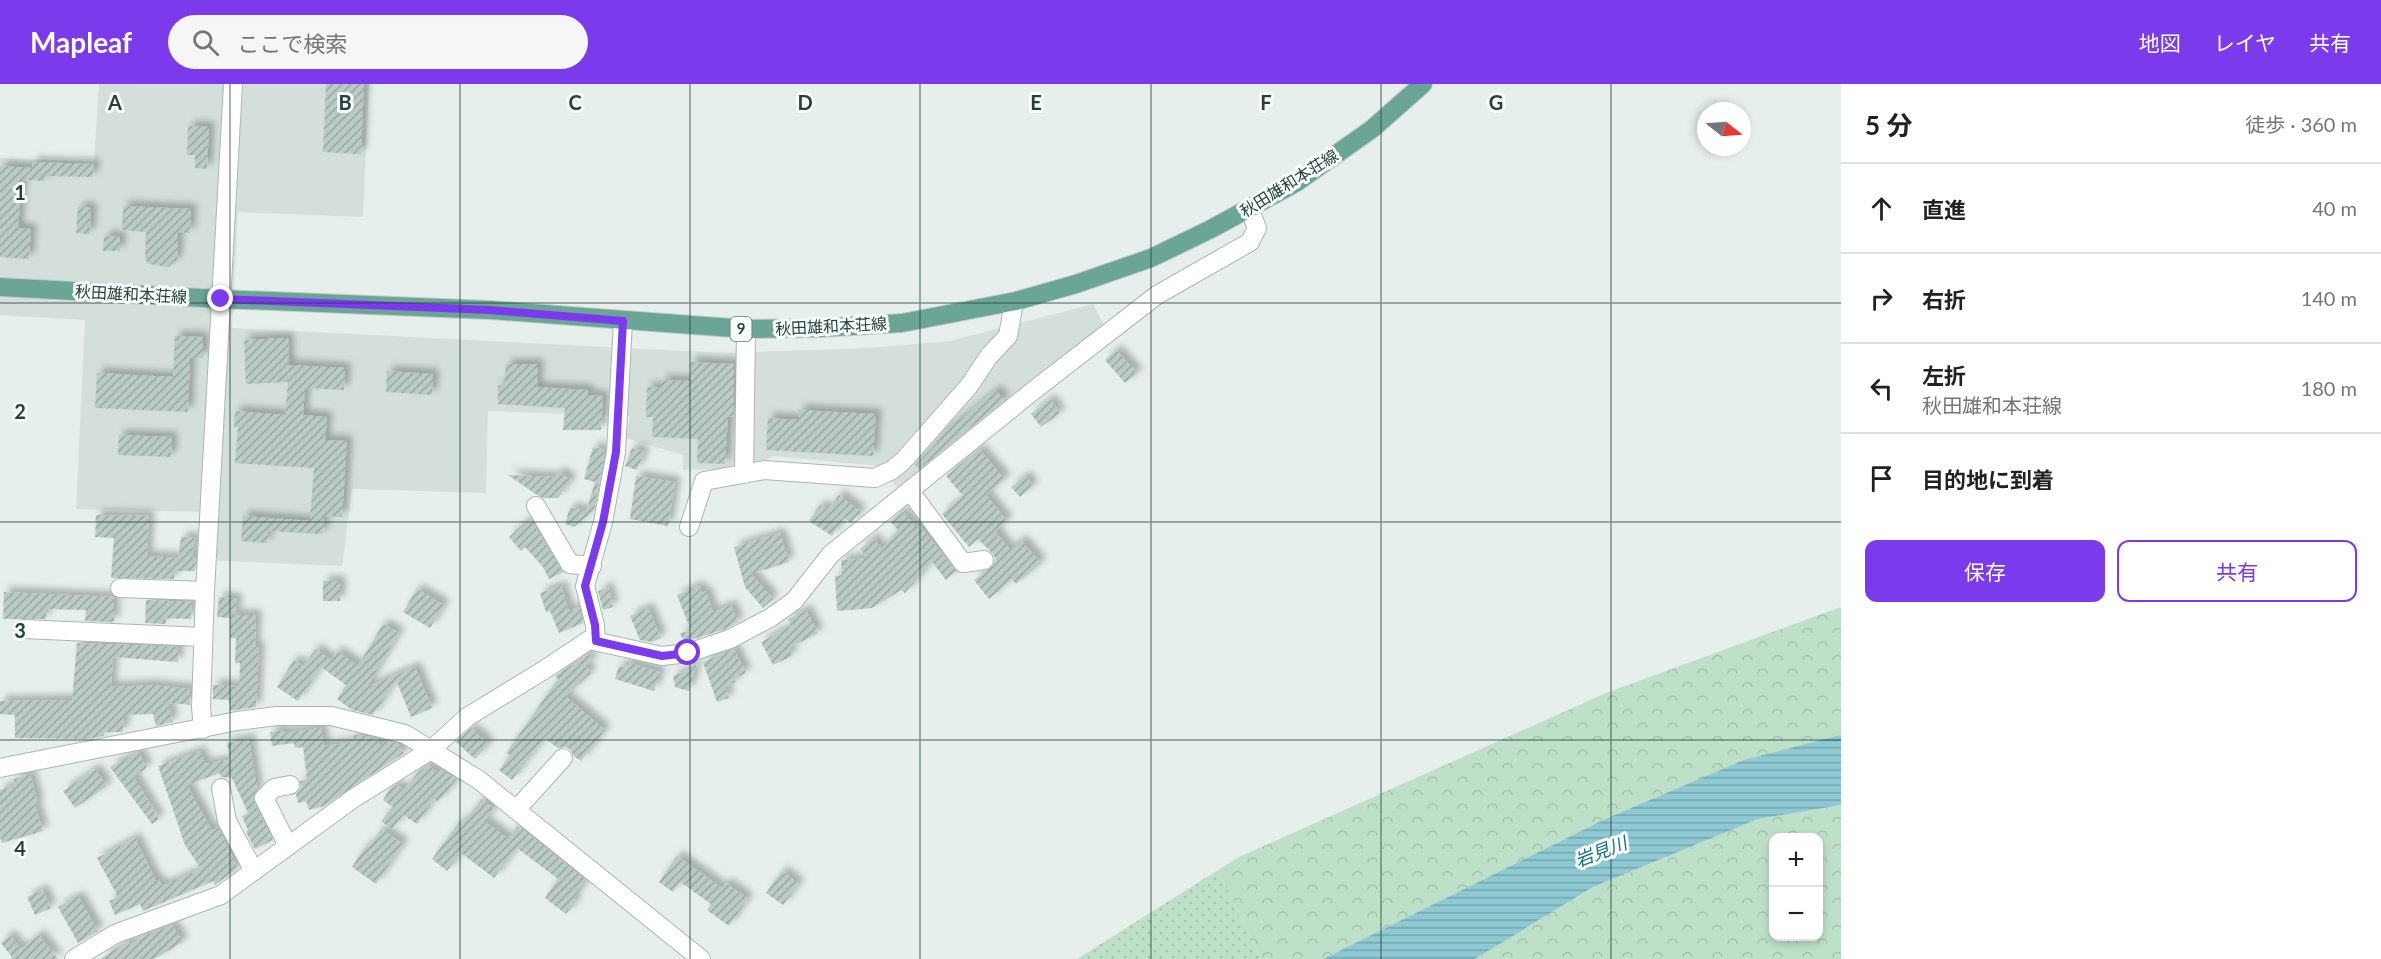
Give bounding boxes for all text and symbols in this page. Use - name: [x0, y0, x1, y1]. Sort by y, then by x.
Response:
- search box: [168, 15, 588, 69]
- text: Mapleaf: [30, 25, 132, 59]
- icon: search: [189, 26, 222, 59]
- text: ここで検索: [237, 30, 347, 57]
- text: 地図: [2139, 30, 2181, 55]
- text: レイヤ: [2214, 30, 2276, 55]
- text: 共有: [2309, 30, 2351, 55]
- text: A: [107, 90, 122, 114]
- text: B: [338, 90, 352, 114]
- text: C: [568, 90, 582, 114]
- text: D: [797, 90, 813, 114]
- text: E: [1030, 90, 1042, 114]
- text: F: [1260, 90, 1272, 114]
- text: G: [1489, 90, 1503, 114]
- north arrow: [1697, 102, 1751, 156]
- text: 5 分: [1865, 109, 1912, 141]
- text: 徒歩 · 360 m: [2245, 112, 2357, 136]
- street label: 秋田雄和本荘線: [1236, 145, 1341, 220]
- text: 1: [14, 180, 26, 204]
- icon: ahead: [1865, 192, 1898, 225]
- text: 直進: [1922, 196, 1966, 223]
- text: 40 m: [2312, 196, 2357, 220]
- street label: 秋田雄和本荘線: [75, 281, 187, 306]
- icon: right: [1865, 282, 1898, 315]
- route end: [207, 285, 233, 311]
- text: 右折: [1922, 286, 1966, 313]
- text: 140 m: [2301, 286, 2357, 310]
- street label: 秋田雄和本荘線: [775, 313, 887, 338]
- road number: 9: [730, 317, 752, 341]
- text: 左折: [1922, 362, 1966, 389]
- icon: left: [1865, 372, 1898, 405]
- text: 180 m: [2301, 376, 2357, 400]
- text: 秋田雄和本荘線: [1922, 393, 2062, 417]
- text: 2: [14, 399, 26, 423]
- icon: arrive: [1865, 462, 1898, 495]
- text: 目的地に到着: [1922, 466, 2054, 493]
- button: 保存: [1865, 540, 2105, 602]
- button: 共有: [2117, 540, 2357, 602]
- text: 3: [14, 618, 26, 642]
- route start: [674, 639, 700, 665]
- water label: 岩見川: [1571, 830, 1632, 871]
- map controls: [1769, 833, 1823, 941]
- button: +: [1769, 833, 1823, 887]
- text: 4: [14, 836, 26, 860]
- button: −: [1769, 887, 1823, 941]

